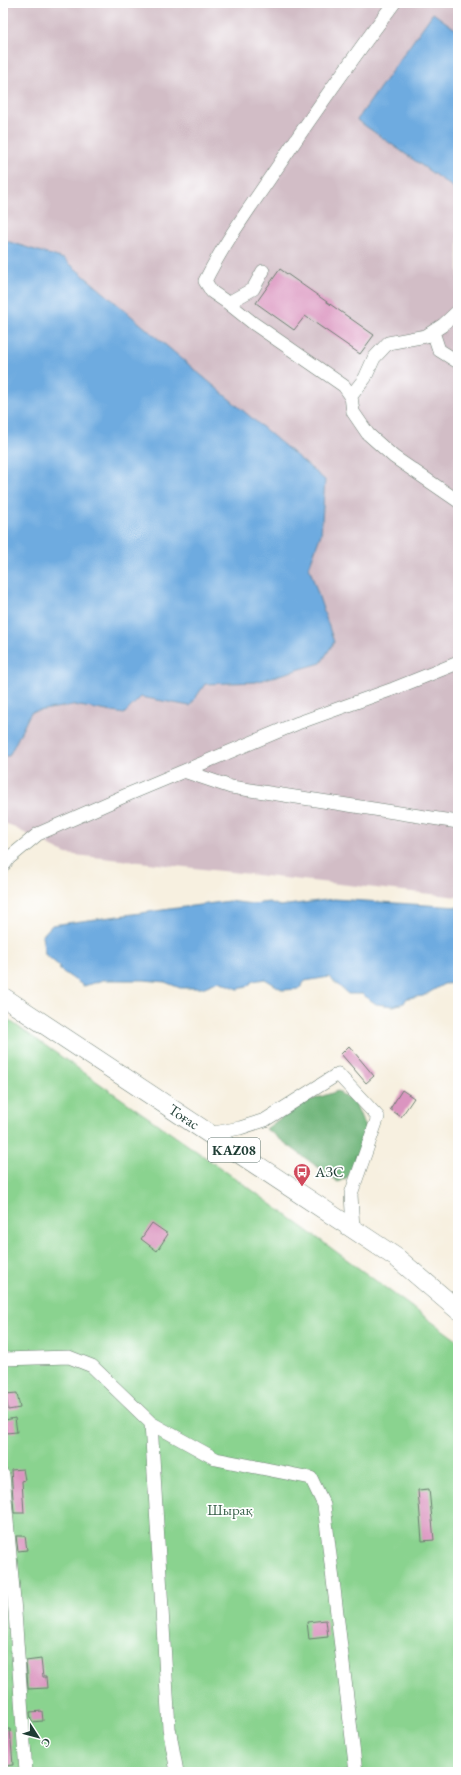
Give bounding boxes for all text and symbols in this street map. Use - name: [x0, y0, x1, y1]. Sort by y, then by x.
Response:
- street label: Тоғас: [165, 1099, 203, 1134]
- road number: KAZ08: [208, 1138, 260, 1162]
- bus stop icon: АЗС: [292, 1162, 312, 1187]
- place label: АЗС: [314, 1162, 344, 1181]
- park label: Шырақ: [207, 1500, 253, 1519]
- north arrow: [18, 1717, 58, 1757]
- text: С: [38, 1736, 54, 1750]

